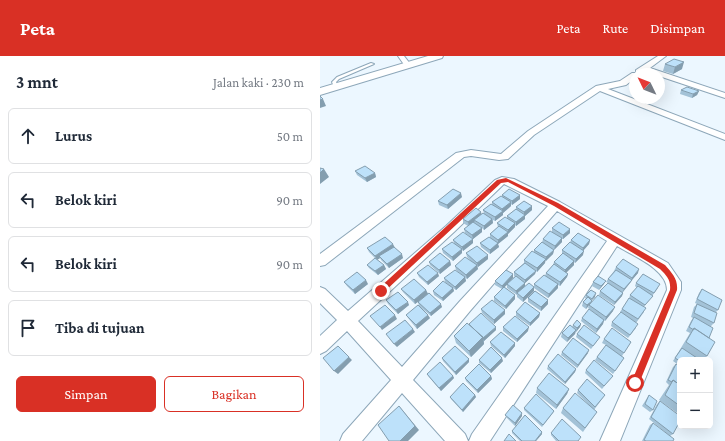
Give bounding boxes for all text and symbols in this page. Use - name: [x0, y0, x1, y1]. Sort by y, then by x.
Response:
- text: Peta: [20, 18, 55, 39]
- text: Peta: [557, 20, 581, 36]
- text: Rute: [603, 20, 628, 36]
- text: Disimpan: [650, 20, 705, 36]
- north arrow: [629, 68, 665, 104]
- text: 3 mnt: [16, 73, 58, 92]
- text: Jalan kaki · 230 m: [213, 75, 304, 90]
- icon: ahead: [17, 125, 39, 147]
- text: Lurus: [55, 128, 92, 144]
- text: 50 m: [277, 129, 303, 144]
- icon: left: [17, 189, 39, 211]
- text: Belok kiri: [55, 192, 117, 208]
- text: 90 m: [276, 193, 303, 208]
- icon: left: [17, 253, 39, 275]
- text: Belok kiri: [55, 256, 117, 272]
- text: 90 m: [276, 257, 303, 272]
- route end: [372, 282, 390, 300]
- icon: arrive: [17, 317, 39, 339]
- text: Tiba di tujuan: [55, 320, 145, 336]
- map controls: [677, 357, 713, 429]
- button: +: [677, 357, 713, 393]
- route start: [626, 374, 644, 392]
- button: Simpan: [16, 376, 156, 412]
- button: Bagikan: [164, 376, 304, 412]
- button: −: [677, 393, 713, 429]

